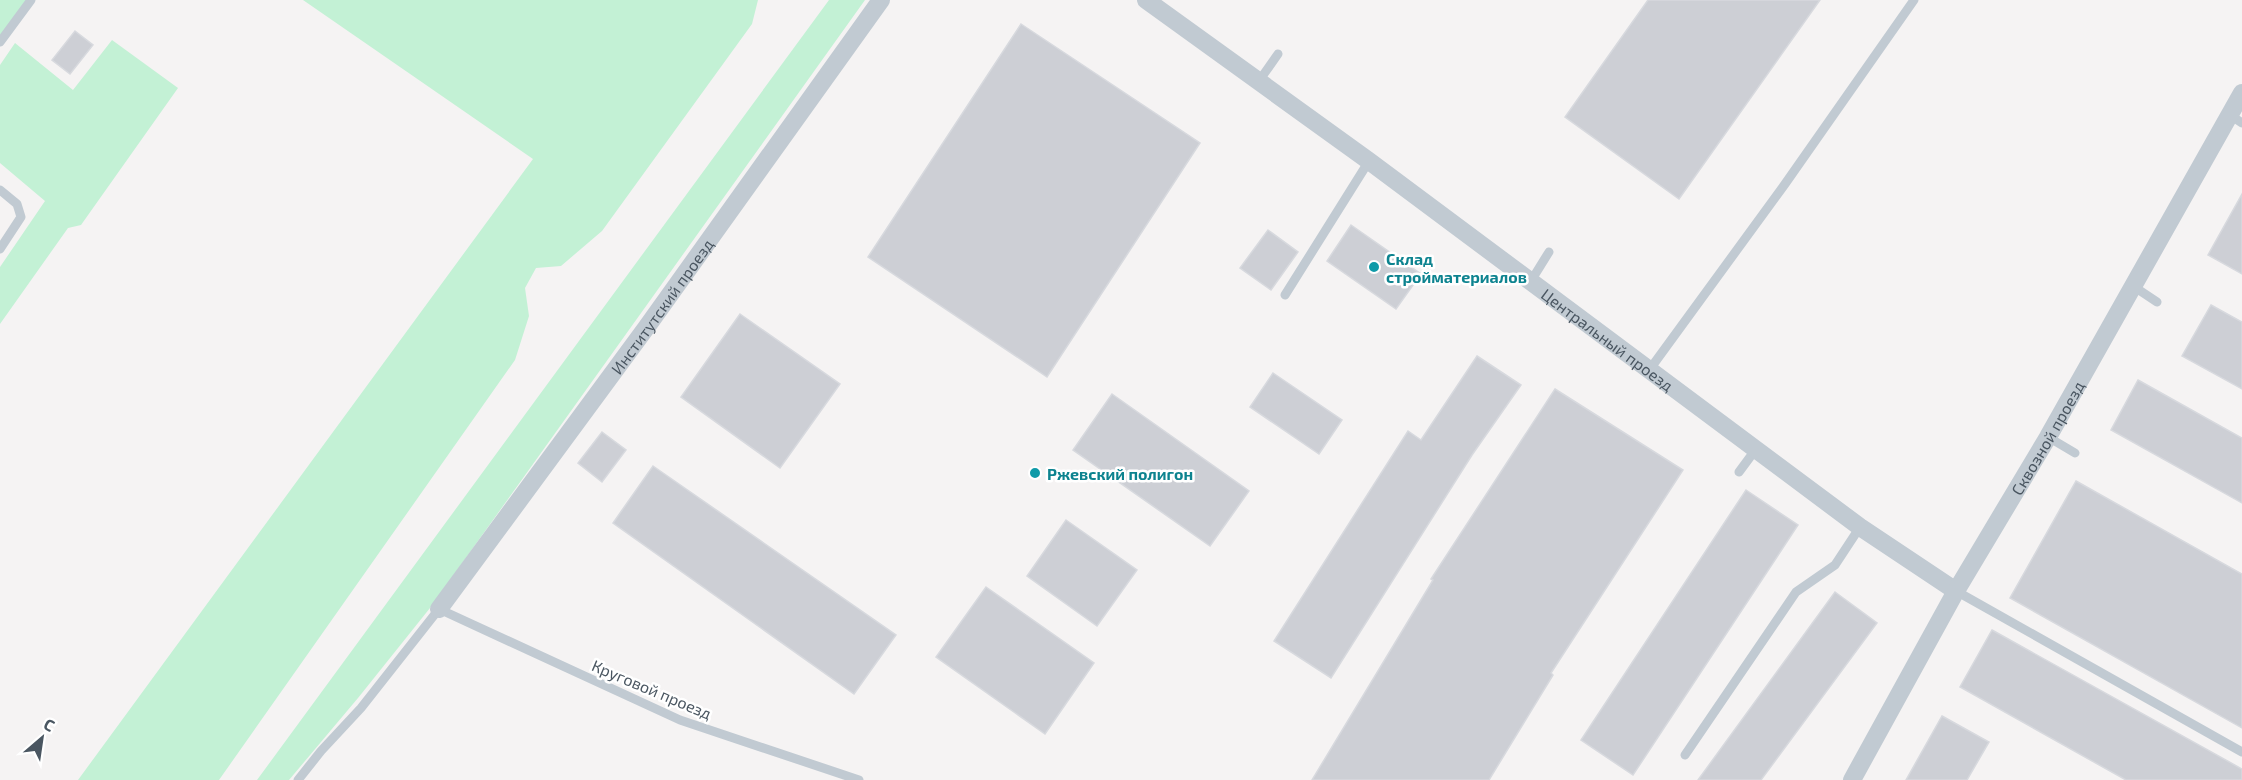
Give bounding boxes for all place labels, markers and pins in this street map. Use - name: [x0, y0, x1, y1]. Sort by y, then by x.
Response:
- place label: Склад стройматериалов: [1386, 249, 1527, 286]
- marker: Склад стройматериалов: [1367, 260, 1381, 274]
- place label: Ржевский полигон: [1047, 464, 1193, 483]
- marker: Ржевский полигон: [1028, 466, 1042, 480]

